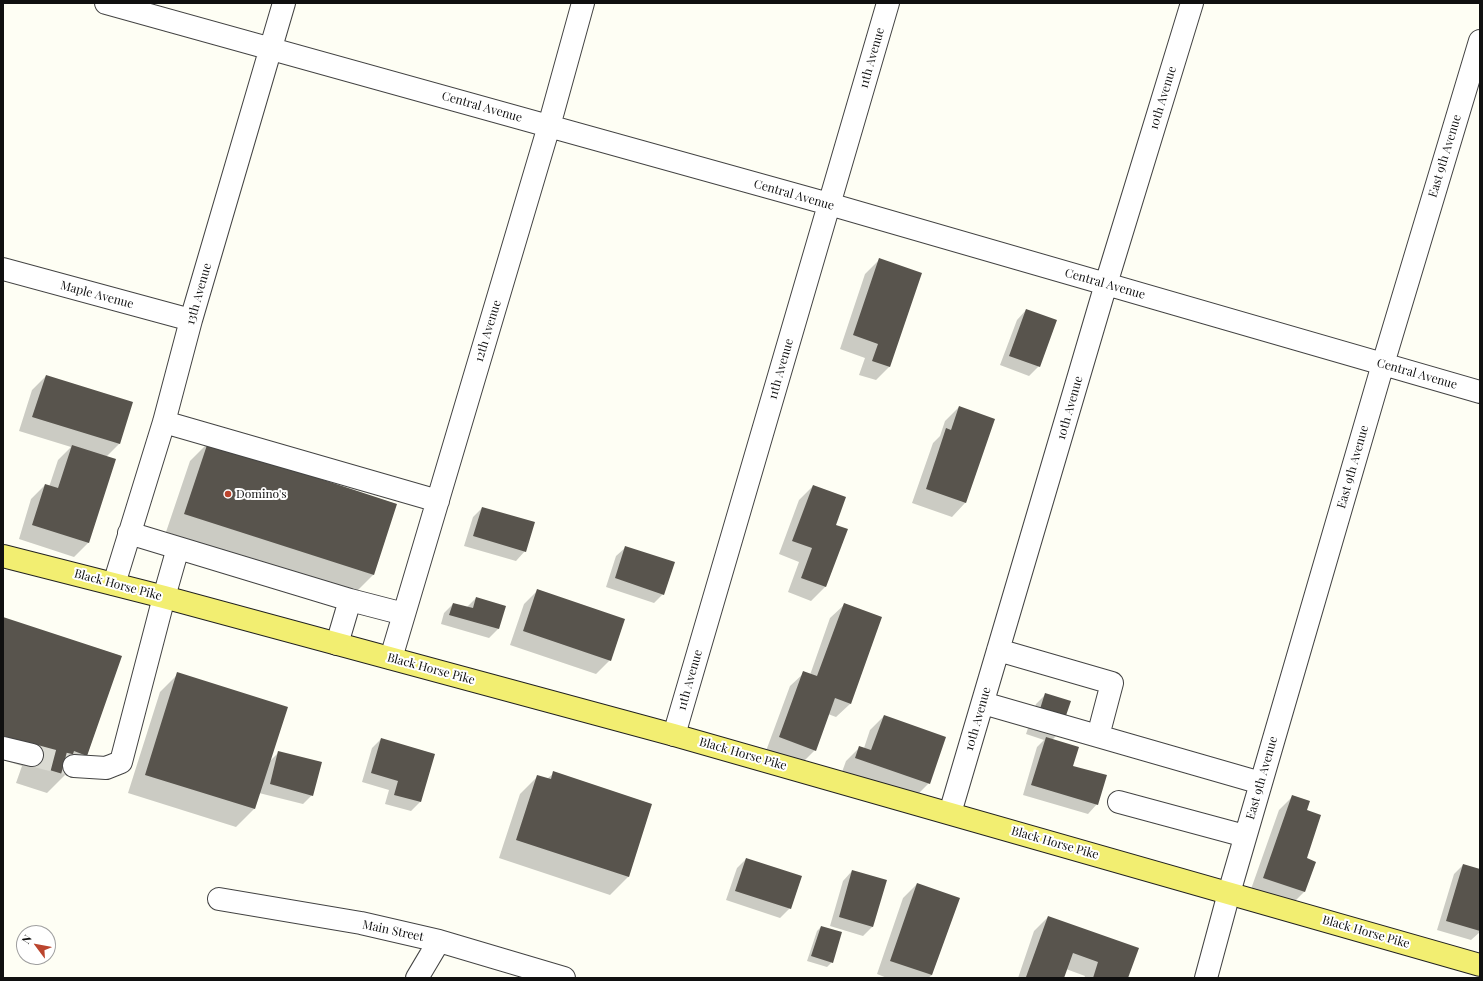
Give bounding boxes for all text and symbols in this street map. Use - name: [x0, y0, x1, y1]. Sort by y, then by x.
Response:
- street label: 11th Avenue: [856, 26, 888, 90]
- street label: 10th Avenue: [1147, 65, 1179, 131]
- street label: Central Avenue: [440, 89, 524, 125]
- street label: East 9th Avenue: [1426, 113, 1464, 199]
- street label: Central Avenue: [752, 177, 836, 213]
- street label: 13th Avenue: [183, 261, 215, 327]
- street label: Central Avenue: [1063, 266, 1147, 302]
- street label: Maple Avenue: [59, 278, 135, 312]
- street label: 12th Avenue: [472, 298, 504, 364]
- street label: 11th Avenue: [765, 337, 797, 401]
- street label: Central Avenue: [1375, 356, 1459, 392]
- street label: 10th Avenue: [1054, 375, 1086, 441]
- street label: East 9th Avenue: [1334, 424, 1372, 510]
- place label: Domino's: [236, 487, 287, 501]
- marker: Domino's: [223, 489, 233, 499]
- street label: Black Horse Pike: [73, 566, 163, 604]
- street label: 11th Avenue: [674, 648, 706, 712]
- street label: Black Horse Pike: [386, 650, 476, 688]
- street label: 10th Avenue: [962, 686, 994, 752]
- street label: Black Horse Pike: [698, 735, 788, 773]
- street label: East 9th Avenue: [1243, 735, 1281, 821]
- street label: Black Horse Pike: [1010, 824, 1100, 862]
- street label: Black Horse Pike: [1321, 913, 1411, 951]
- street label: Main Street: [361, 917, 425, 945]
- north arrow: [16, 925, 56, 965]
- text: N: [18, 932, 35, 946]

